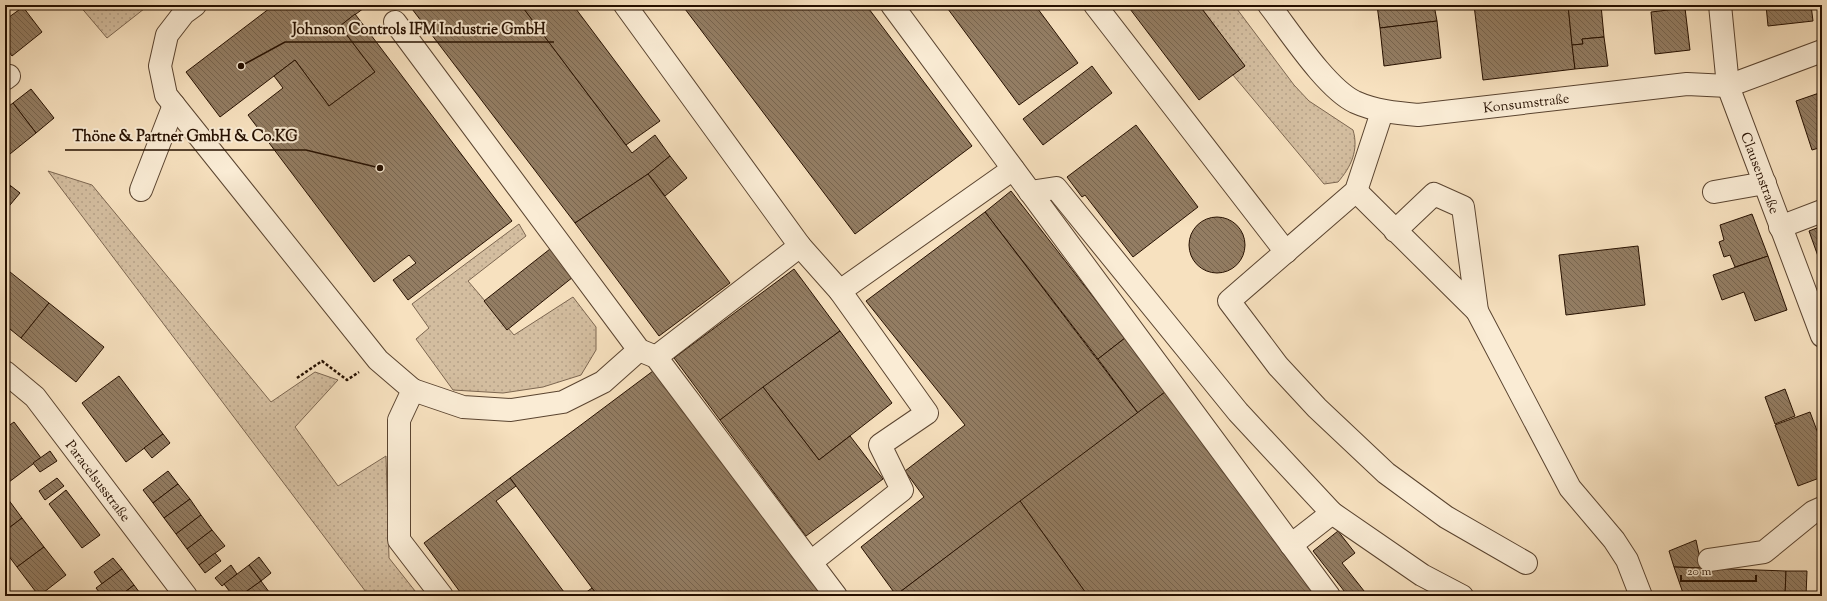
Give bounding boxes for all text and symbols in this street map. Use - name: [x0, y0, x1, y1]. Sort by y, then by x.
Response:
- callout: Johnson Controls IFM Industrie GmbH: [285, 15, 554, 42]
- text: Johnson Controls IFM Industrie GmbH: [291, 20, 546, 41]
- street label: Konsumstraße: [1482, 90, 1571, 119]
- callout: Thöne & Partner GmbH & Co.KG: [65, 123, 306, 150]
- text: Thöne & Partner GmbH & Co.KG: [73, 127, 298, 148]
- street label: Clausenstraße: [1734, 130, 1783, 217]
- street label: Paracelsusstraße: [59, 437, 134, 527]
- scale bar: [1681, 557, 1756, 583]
- text: 20 m: [1687, 563, 1712, 581]

